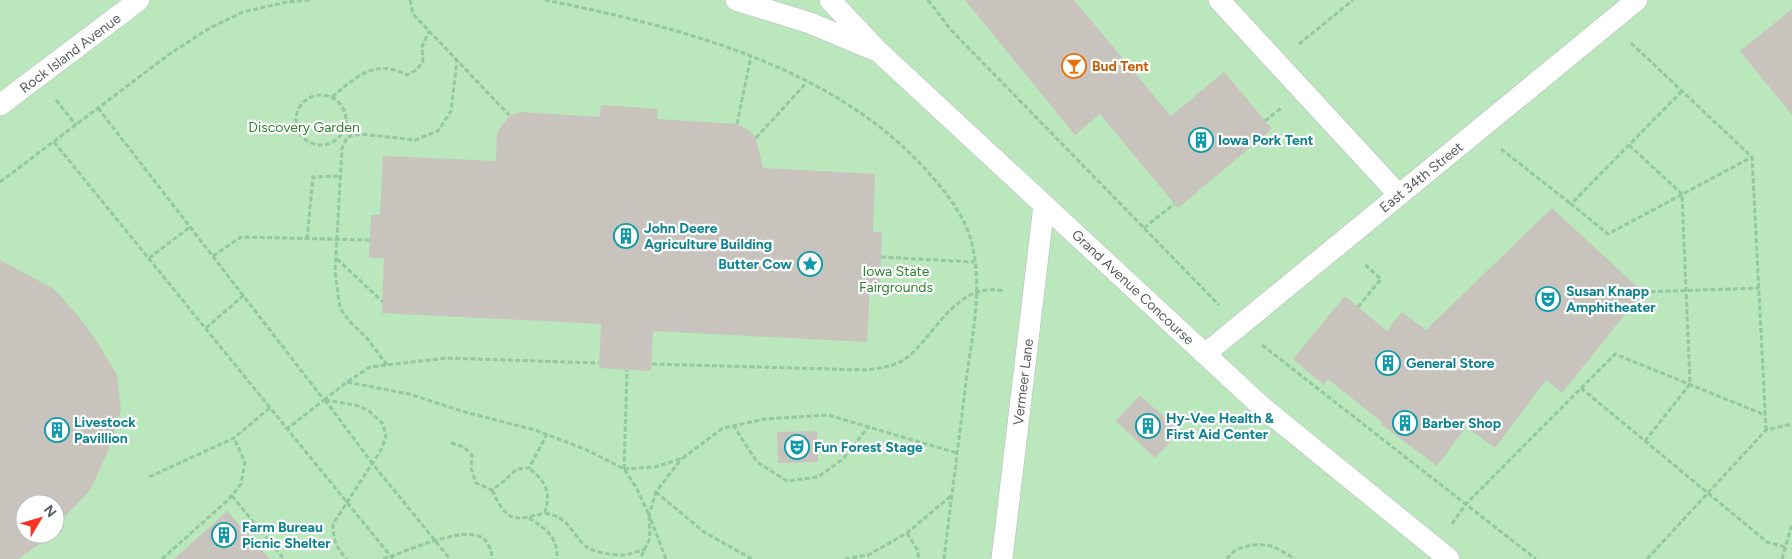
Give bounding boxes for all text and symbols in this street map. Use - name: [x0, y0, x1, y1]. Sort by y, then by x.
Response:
- street label: Rock Island Avenue: [16, 10, 124, 97]
- bar icon: Bud Tent: [1061, 53, 1087, 79]
- place label: Bud Tent: [1092, 58, 1149, 75]
- park label: Discovery Garden: [248, 119, 360, 136]
- building icon: Iowa Pork Tent: [1188, 127, 1214, 153]
- place label: Iowa Pork Tent: [1218, 132, 1314, 149]
- street label: East 34th Street: [1376, 138, 1467, 216]
- place label: John Deere Agriculture Building: [644, 220, 772, 253]
- building icon: John Deere Agriculture Building: [613, 223, 639, 249]
- street label: Grand Avenue Concourse: [1068, 226, 1198, 349]
- place icon: Butter Cow: [797, 251, 823, 277]
- place label: Butter Cow: [718, 256, 792, 273]
- park label: Iowa State Fairgrounds: [859, 263, 933, 296]
- place label: Susan Knapp Amphitheater: [1566, 283, 1656, 316]
- theatre icon: Susan Knapp Amphitheater: [1535, 286, 1561, 312]
- street label: Vermeer Lane: [1010, 338, 1037, 426]
- building icon: General Store: [1375, 350, 1401, 376]
- place label: General Store: [1406, 355, 1495, 372]
- place label: Hy-Vee Health & First Aid Center: [1166, 410, 1275, 443]
- building icon: Barber Shop: [1392, 410, 1418, 436]
- building icon: Hy-Vee Health & First Aid Center: [1135, 413, 1161, 439]
- place label: Livestock Pavillion: [74, 414, 136, 447]
- place label: Barber Shop: [1422, 415, 1501, 432]
- building icon: Livestock Pavillion: [44, 417, 70, 443]
- theatre icon: Fun Forest Stage: [784, 434, 810, 460]
- place label: Fun Forest Stage: [814, 439, 923, 456]
- north arrow: [15, 494, 65, 544]
- text: N: [40, 502, 60, 521]
- place label: Farm Bureau Picnic Shelter: [242, 519, 331, 552]
- building icon: Farm Bureau Picnic Shelter: [211, 522, 237, 548]

